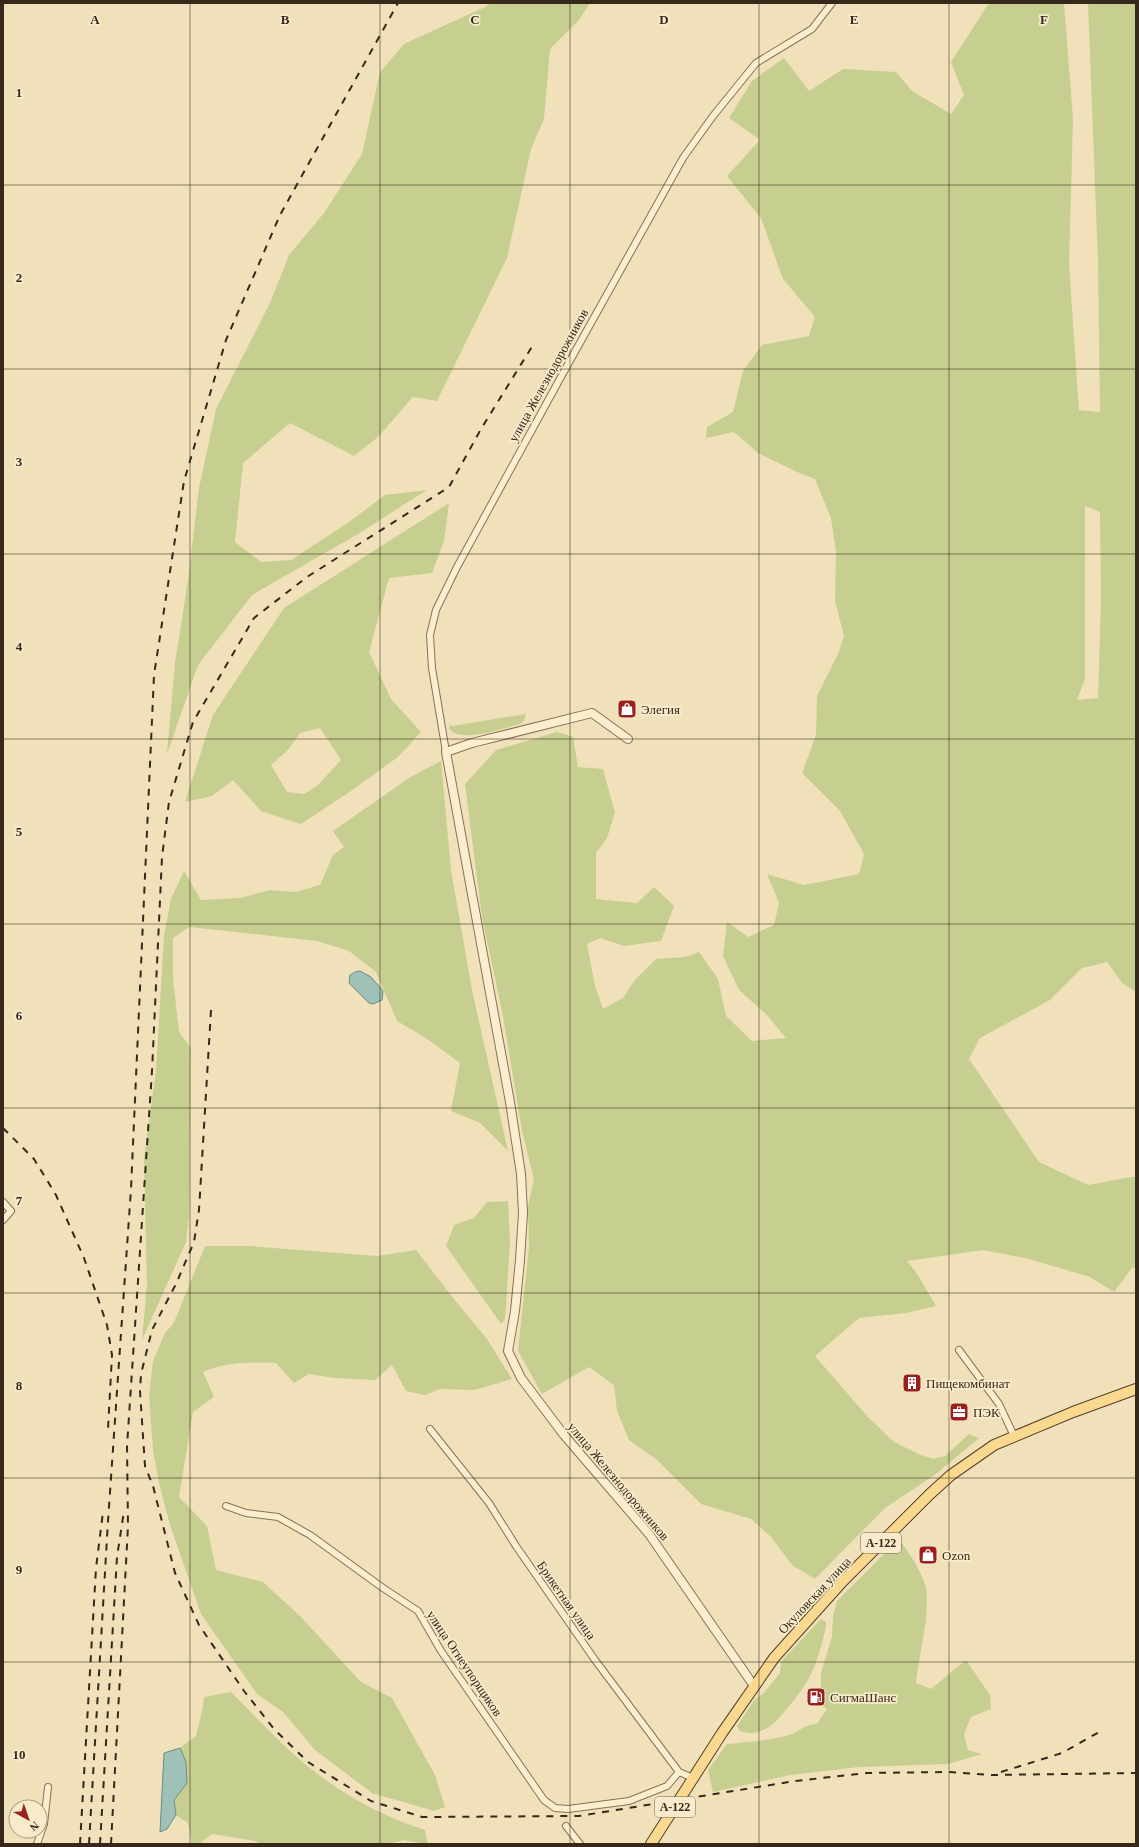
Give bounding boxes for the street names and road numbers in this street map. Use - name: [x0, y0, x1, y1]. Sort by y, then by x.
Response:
- street label: улица Железнодорожников: [506, 306, 591, 444]
- street label: улица Железнодорожников: [565, 1419, 672, 1543]
- road number: А-122: [861, 1533, 901, 1553]
- street label: Окуловская улица: [775, 1554, 854, 1637]
- street label: Брикетная улица: [534, 1558, 599, 1643]
- street label: улица Огнеупорщиков: [424, 1608, 506, 1719]
- road number: А-122: [655, 1797, 695, 1817]

